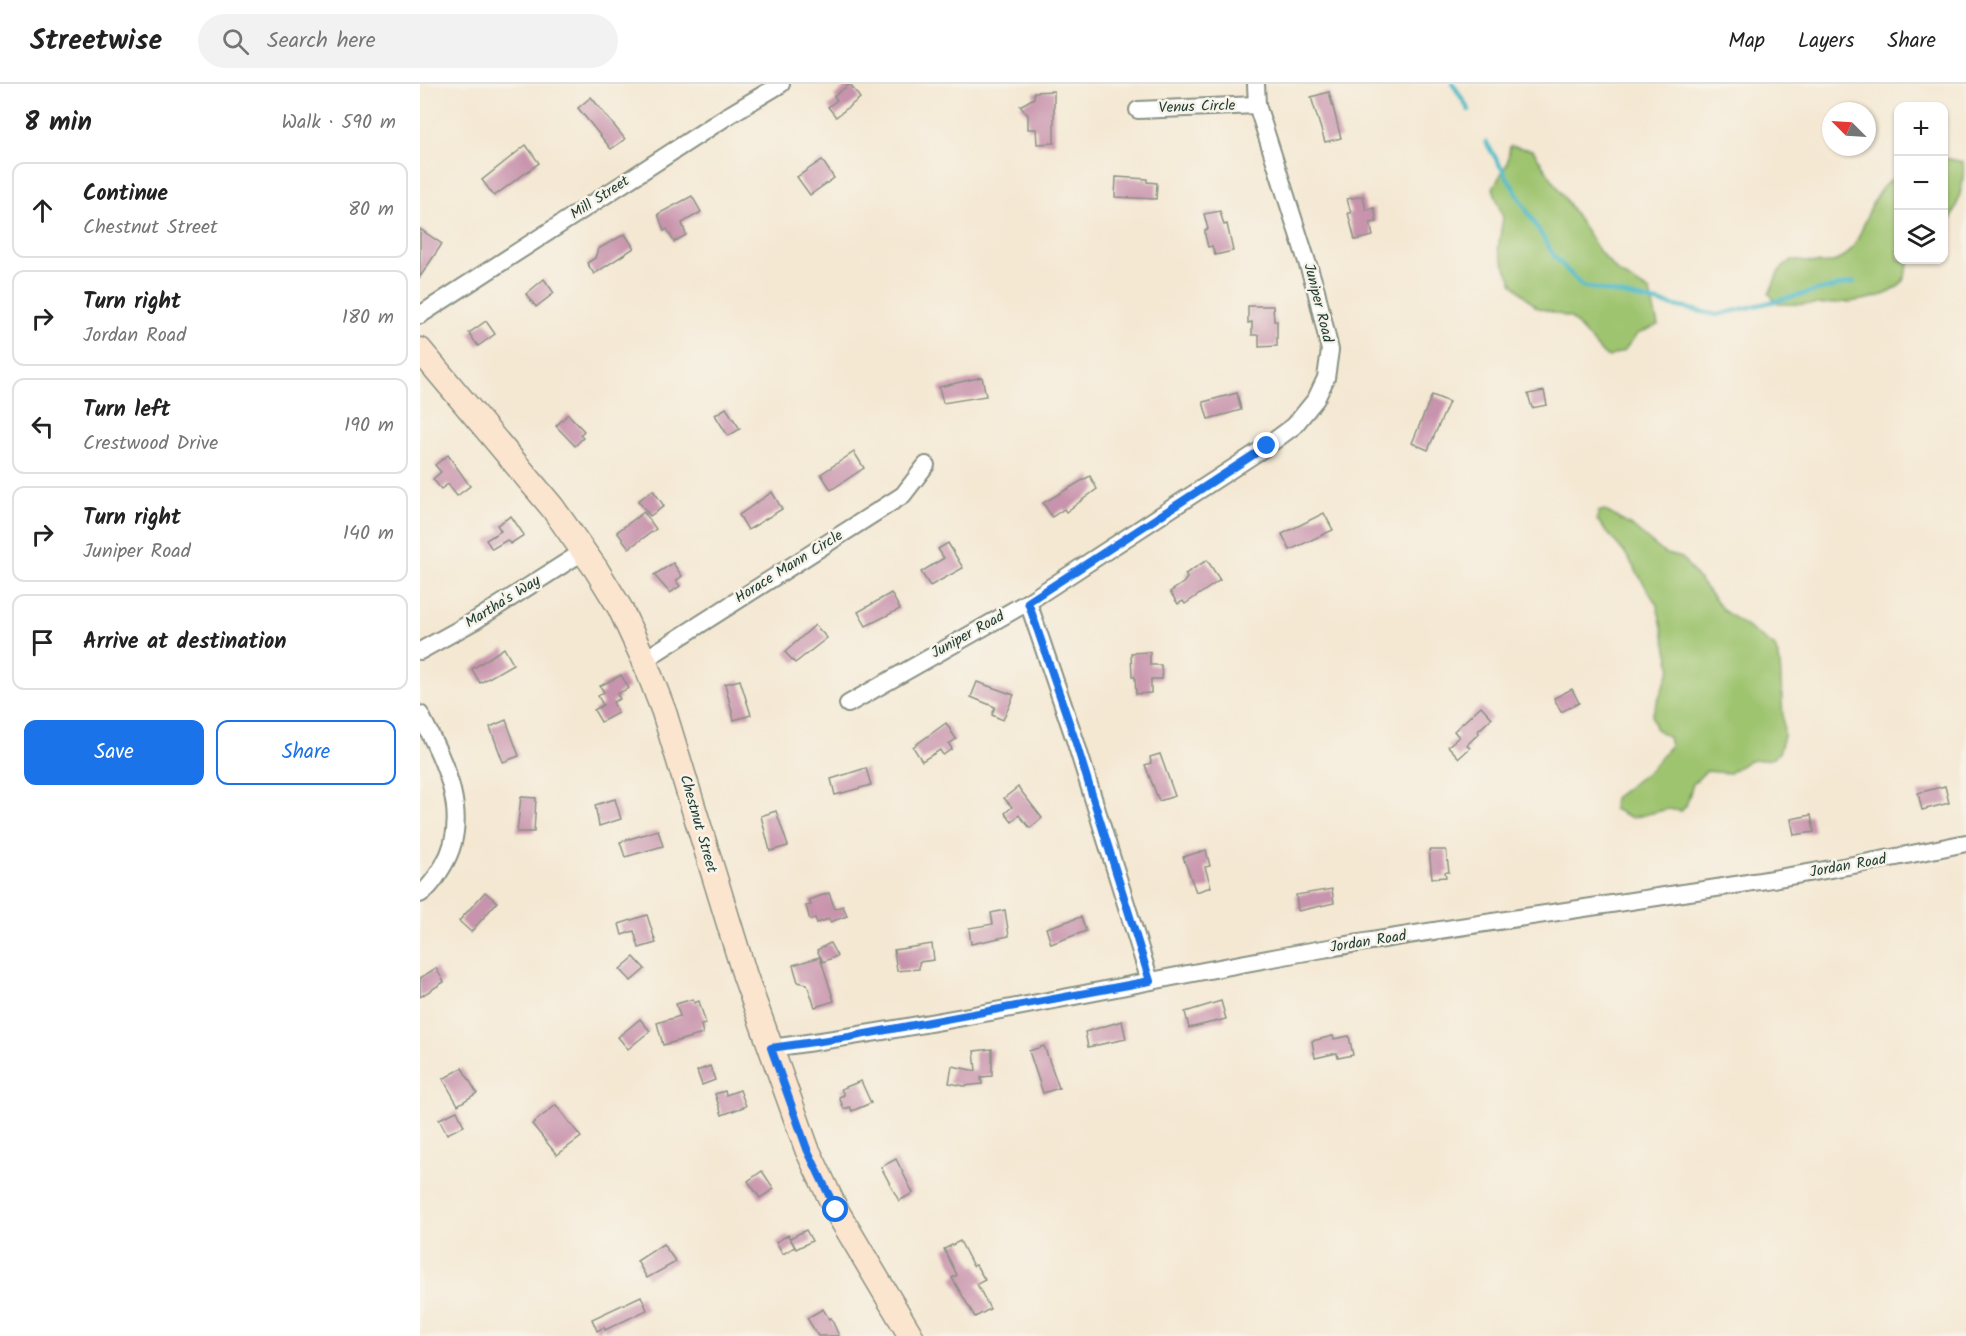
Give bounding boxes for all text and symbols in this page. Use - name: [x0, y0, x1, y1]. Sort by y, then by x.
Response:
- search box: [198, 14, 618, 68]
- text: Streetwise: [30, 19, 162, 64]
- text: Search here: [267, 24, 376, 59]
- icon: search: [219, 25, 252, 58]
- text: Map: [1728, 25, 1765, 58]
- text: Layers: [1798, 25, 1854, 58]
- text: Share: [1887, 25, 1936, 58]
- street label: Venus Circle: [1158, 94, 1236, 120]
- text: 8 min: [24, 102, 92, 144]
- north arrow: [1822, 102, 1876, 156]
- map controls: [1894, 102, 1948, 264]
- button: +: [1894, 102, 1948, 156]
- text: Walk · 590 m: [281, 107, 396, 139]
- button: −: [1894, 156, 1948, 210]
- street label: Mill Street: [565, 170, 635, 226]
- text: Continue: [83, 177, 168, 212]
- icon: ahead: [26, 194, 59, 227]
- text: 80 m: [348, 194, 394, 226]
- button: layers: [1894, 210, 1948, 264]
- text: Chestnut Street: [83, 212, 218, 244]
- street label: Juniper Road: [1297, 261, 1340, 346]
- text: Turn right: [83, 285, 181, 320]
- icon: right: [26, 302, 59, 335]
- text: 180 m: [342, 302, 394, 334]
- text: Jordan Road: [83, 320, 186, 352]
- text: Turn left: [83, 393, 170, 428]
- icon: left: [26, 410, 59, 443]
- text: 190 m: [344, 410, 394, 442]
- text: Crestwood Drive: [83, 428, 218, 460]
- route end: [1253, 432, 1279, 458]
- text: Turn right: [83, 501, 181, 536]
- icon: right: [26, 518, 59, 551]
- text: 140 m: [343, 518, 394, 550]
- street label: Horace Mann Circle: [730, 524, 848, 610]
- text: Juniper Road: [83, 536, 191, 568]
- street label: Martha's Way: [461, 569, 546, 635]
- street label: Juniper Road: [927, 605, 1010, 665]
- text: Arrive at destination: [83, 625, 286, 660]
- icon: arrive: [26, 626, 59, 659]
- button: Save: [24, 720, 204, 785]
- button: Share: [216, 720, 396, 785]
- street label: Chestnut Street: [673, 772, 724, 876]
- street label: Jordan Road: [1808, 847, 1889, 885]
- street label: Jordan Road: [1328, 924, 1409, 960]
- route start: [822, 1196, 848, 1222]

